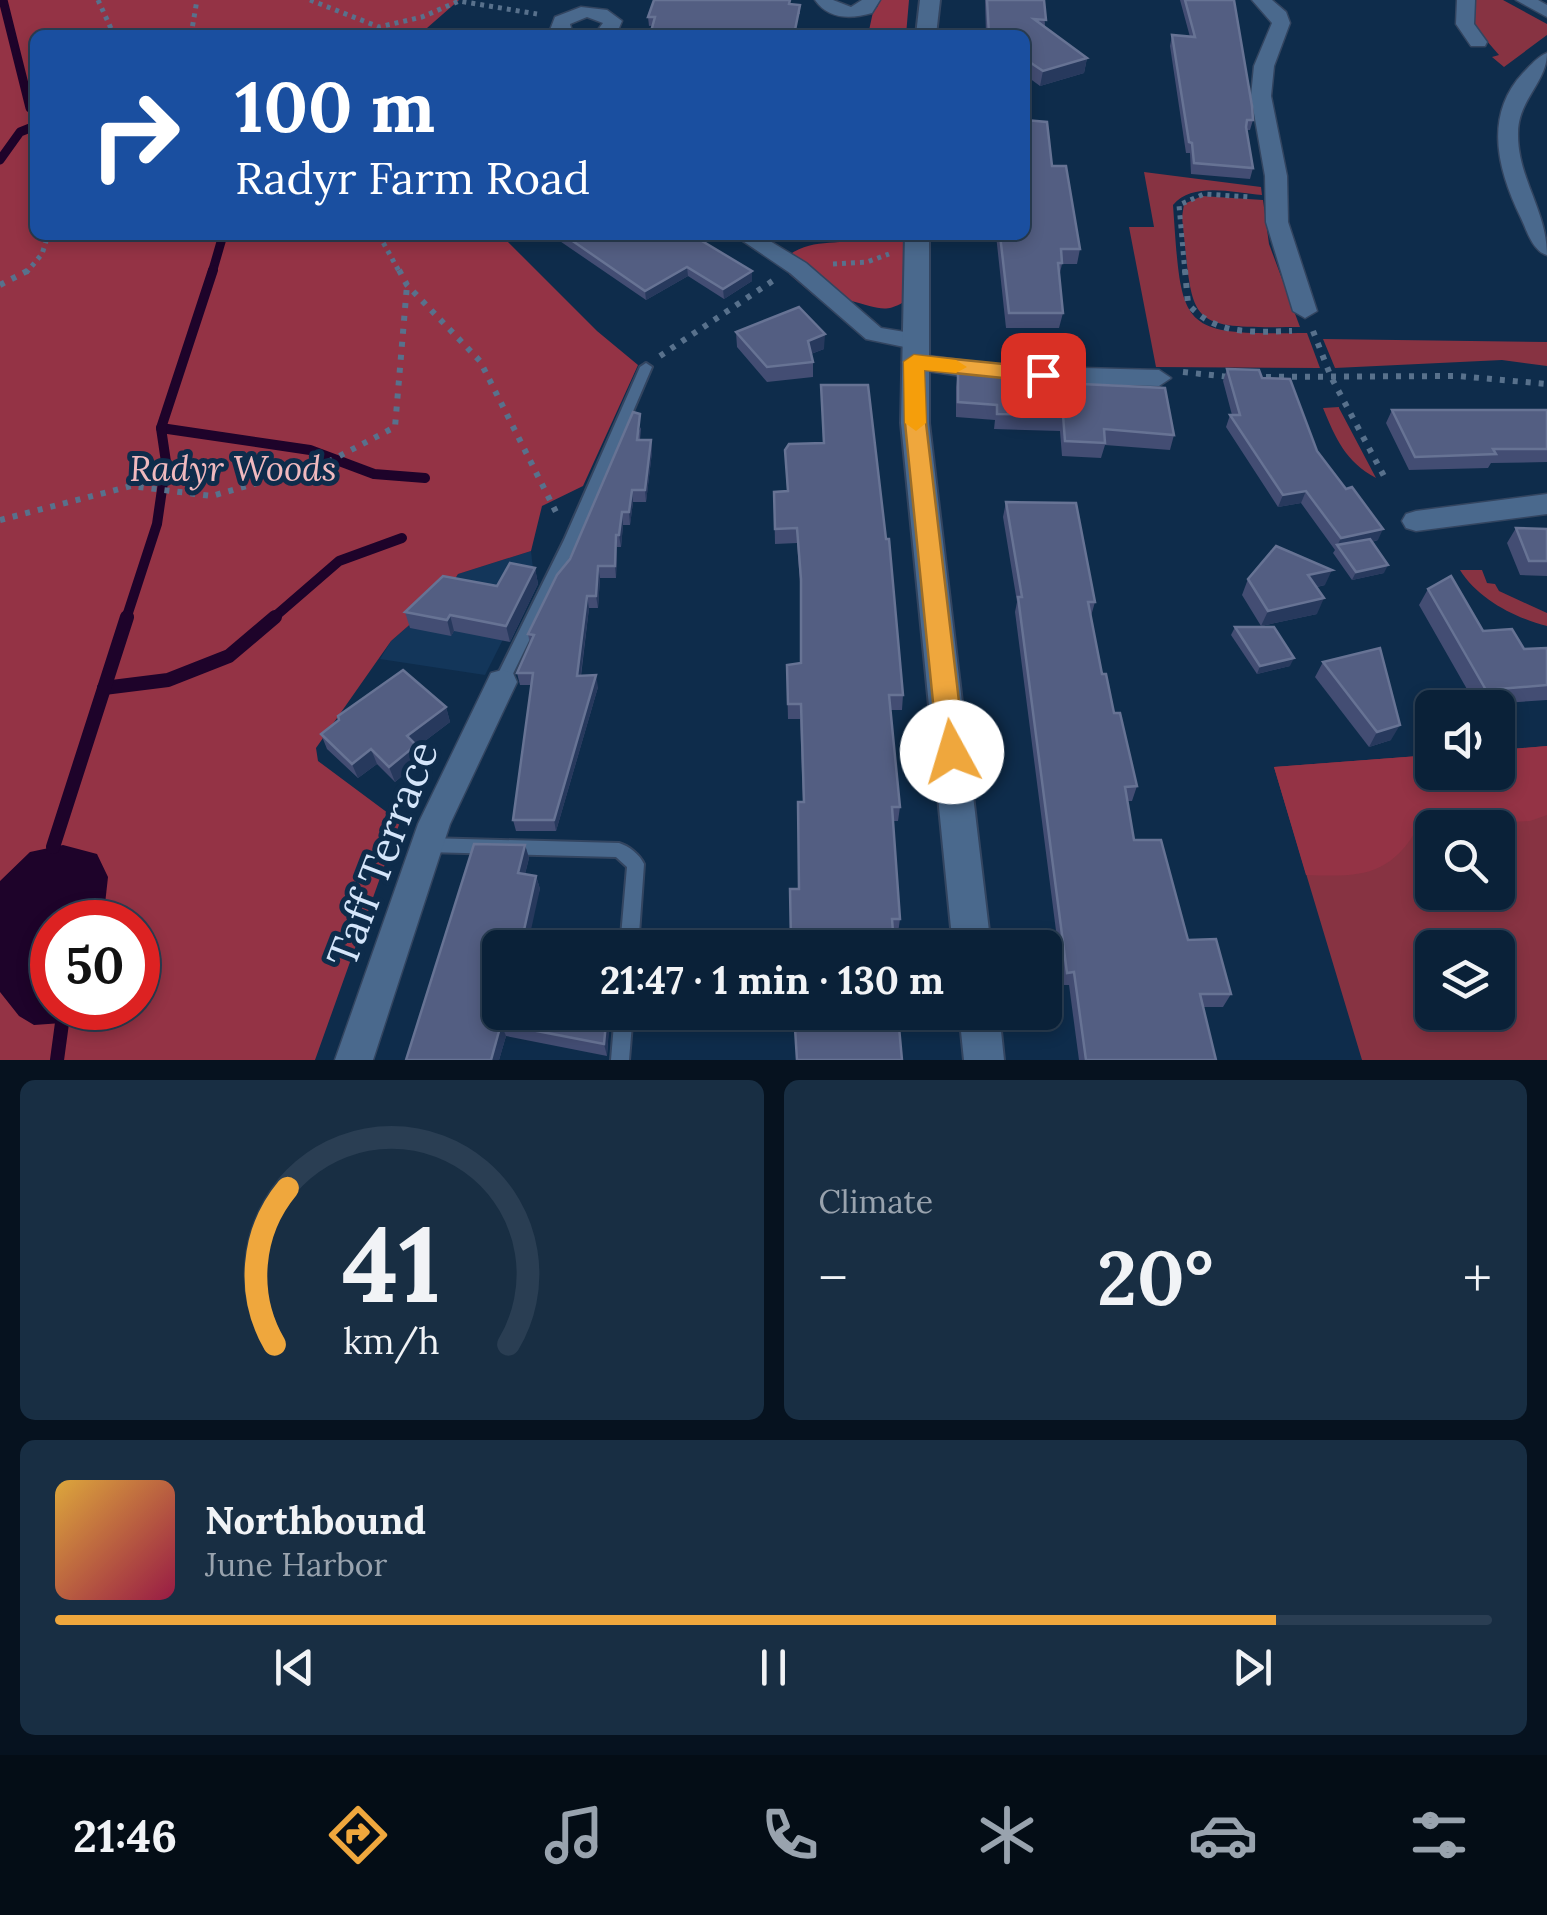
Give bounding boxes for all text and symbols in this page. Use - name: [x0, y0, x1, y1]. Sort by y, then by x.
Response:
- text: 100 m: [235, 62, 435, 151]
- icon: right: [70, 70, 200, 200]
- text: Radyr Farm Road: [235, 149, 590, 206]
- pin: [1001, 333, 1086, 418]
- icon: arrive: [1016, 348, 1071, 403]
- park label: Radyr Woods: [129, 446, 337, 491]
- map controls: [1415, 690, 1515, 1030]
- button: sound: [1415, 690, 1515, 790]
- position arrow: [900, 700, 1004, 804]
- street label: Taff Terrace: [314, 733, 450, 975]
- button: search: [1415, 810, 1515, 910]
- speed limit sign: 50: [30, 900, 160, 1030]
- button: layers: [1415, 930, 1515, 1030]
- text: 21:47 · 1 min · 130 m: [600, 956, 944, 1004]
- text: Climate: [819, 1181, 933, 1222]
- text: 41: [342, 1197, 441, 1330]
- text: 20°: [1097, 1230, 1213, 1326]
- text: −: [819, 1243, 848, 1313]
- text: +: [1463, 1243, 1492, 1313]
- text: km/h: [343, 1318, 440, 1364]
- text: Northbound: [205, 1496, 426, 1544]
- text: June Harbor: [205, 1544, 387, 1585]
- icon: previous: [267, 1640, 322, 1695]
- icon: pause: [746, 1640, 801, 1695]
- icon: next: [1225, 1640, 1280, 1695]
- icon: directions: [323, 1800, 393, 1870]
- icon: music: [539, 1800, 609, 1870]
- icon: phone: [755, 1800, 825, 1870]
- icon: climate: [972, 1800, 1042, 1870]
- icon: car: [1188, 1800, 1258, 1870]
- icon: filters: [1404, 1800, 1474, 1870]
- text: 21:46: [73, 1807, 177, 1864]

